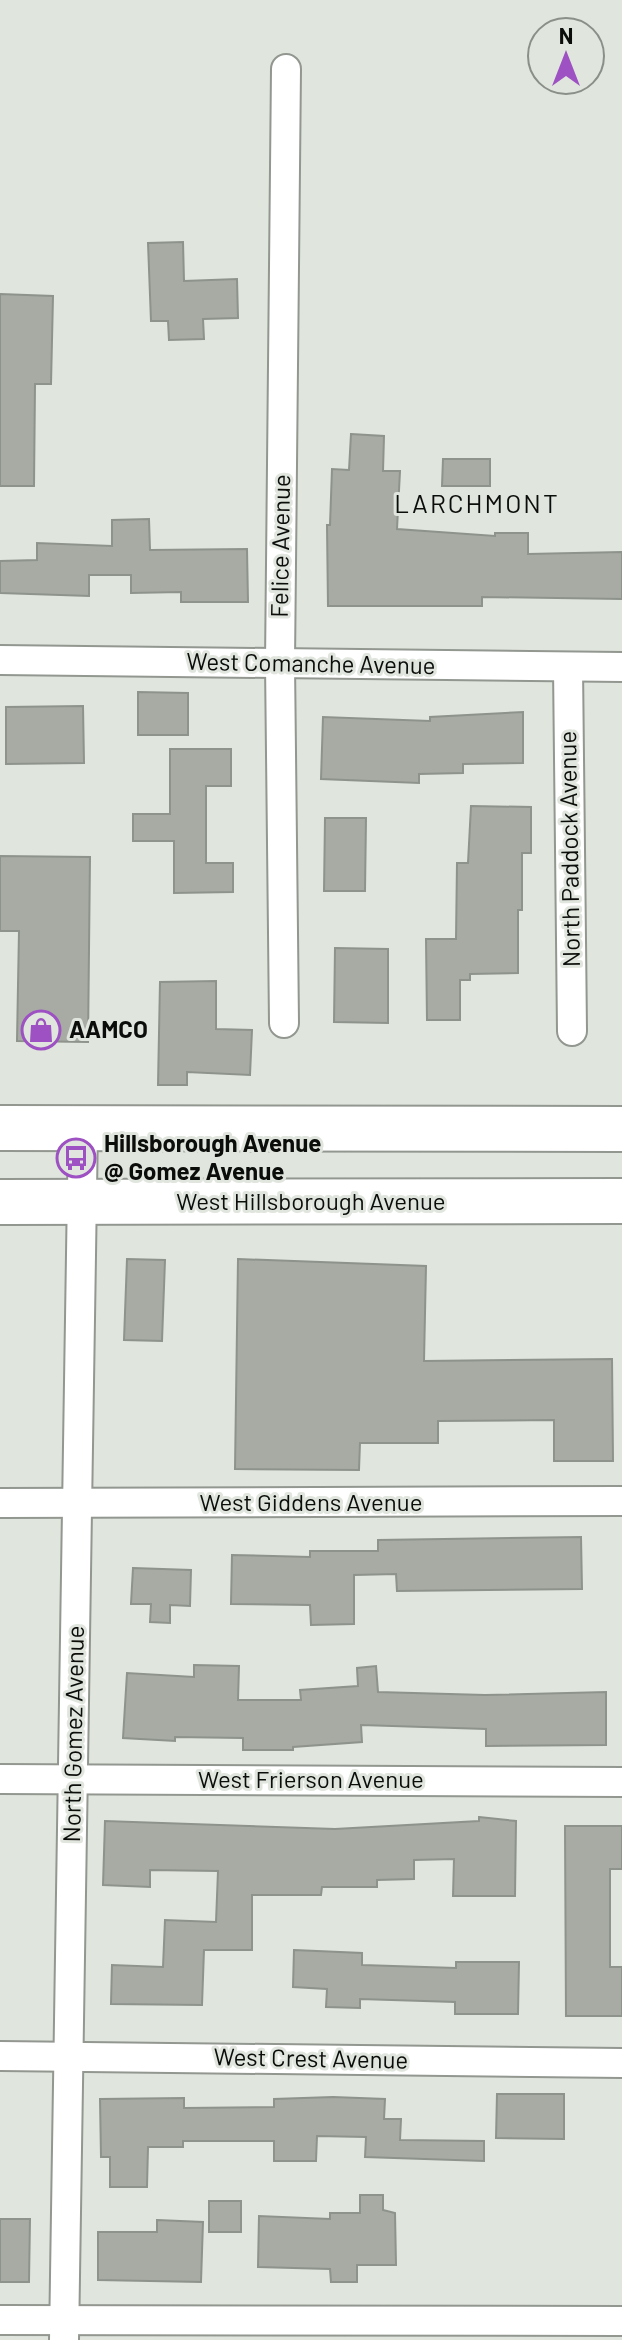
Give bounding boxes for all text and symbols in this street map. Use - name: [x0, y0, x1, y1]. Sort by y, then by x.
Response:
- north arrow: [526, 16, 606, 96]
- text: N: [559, 22, 573, 48]
- street label: Felice Avenue: [264, 474, 295, 618]
- district label: LARCHMONT: [394, 487, 560, 518]
- street label: West Comanche Avenue: [186, 646, 436, 679]
- street label: North Paddock Avenue: [552, 731, 585, 967]
- shop icon: AAMCO: [20, 1009, 62, 1051]
- place label: AAMCO: [69, 1014, 148, 1043]
- place label: Hillsborough Avenue @ Gomez Avenue: [104, 1128, 321, 1185]
- bus stop icon: Hillsborough Avenue @ Gomez Avenue: [55, 1137, 97, 1179]
- street label: West Hillsborough Avenue: [176, 1186, 446, 1215]
- street label: West Giddens Avenue: [200, 1487, 422, 1516]
- street label: North Gomez Avenue: [56, 1625, 89, 1843]
- street label: West Frierson Avenue: [198, 1764, 424, 1793]
- street label: West Crest Avenue: [213, 2041, 409, 2074]

